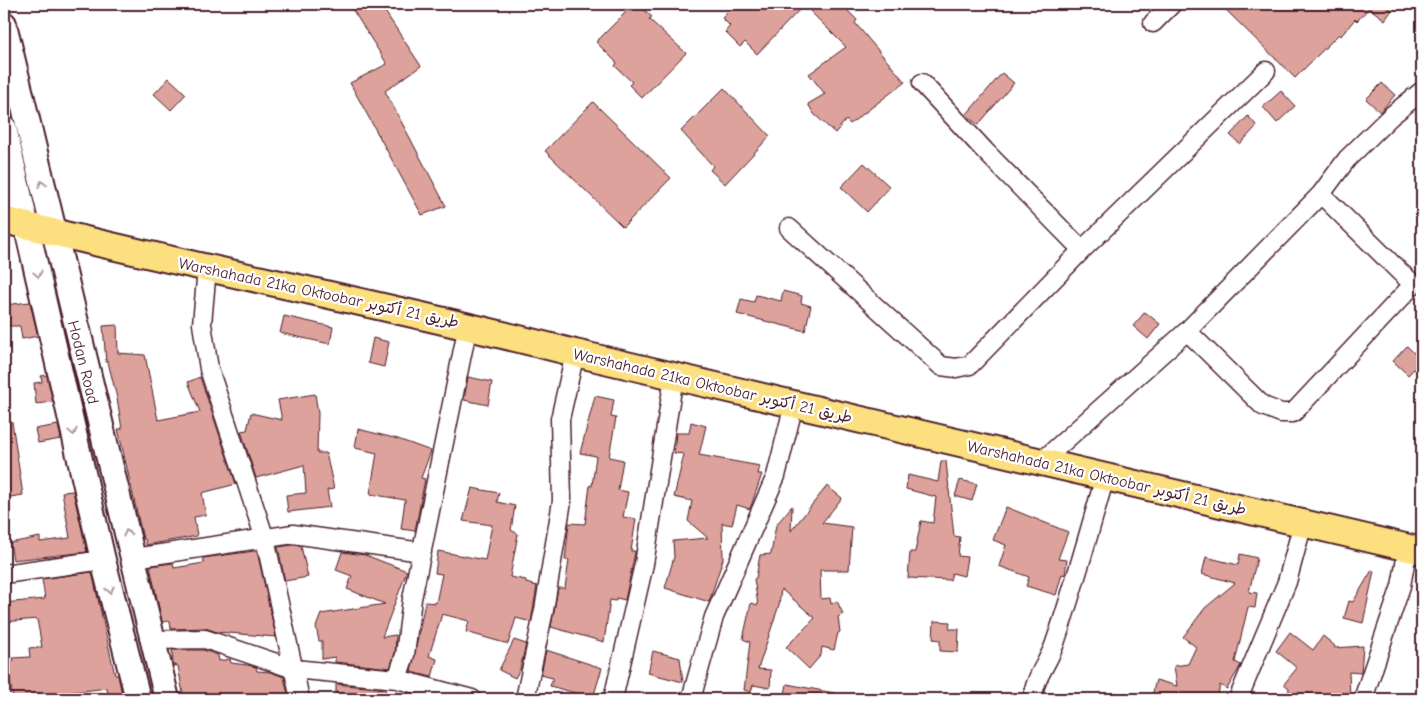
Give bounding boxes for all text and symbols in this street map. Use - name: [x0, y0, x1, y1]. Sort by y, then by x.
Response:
- one-way arrow: [37, 180, 48, 189]
- street label: Warshahada 21ka Oktoobar طريق 21 أكتوبر: [177, 254, 461, 333]
- one-way arrow: [32, 269, 42, 278]
- street label: Hodan Road: [64, 319, 102, 406]
- street label: Warshahada 21ka Oktoobar طريق 21 أكتوبر: [571, 345, 854, 428]
- one-way arrow: [67, 428, 78, 437]
- street label: Warshahada 21ka Oktoobar طريق 21 أكتوبر: [965, 437, 1248, 520]
- one-way arrow: [122, 528, 133, 537]
- one-way arrow: [104, 586, 115, 595]

